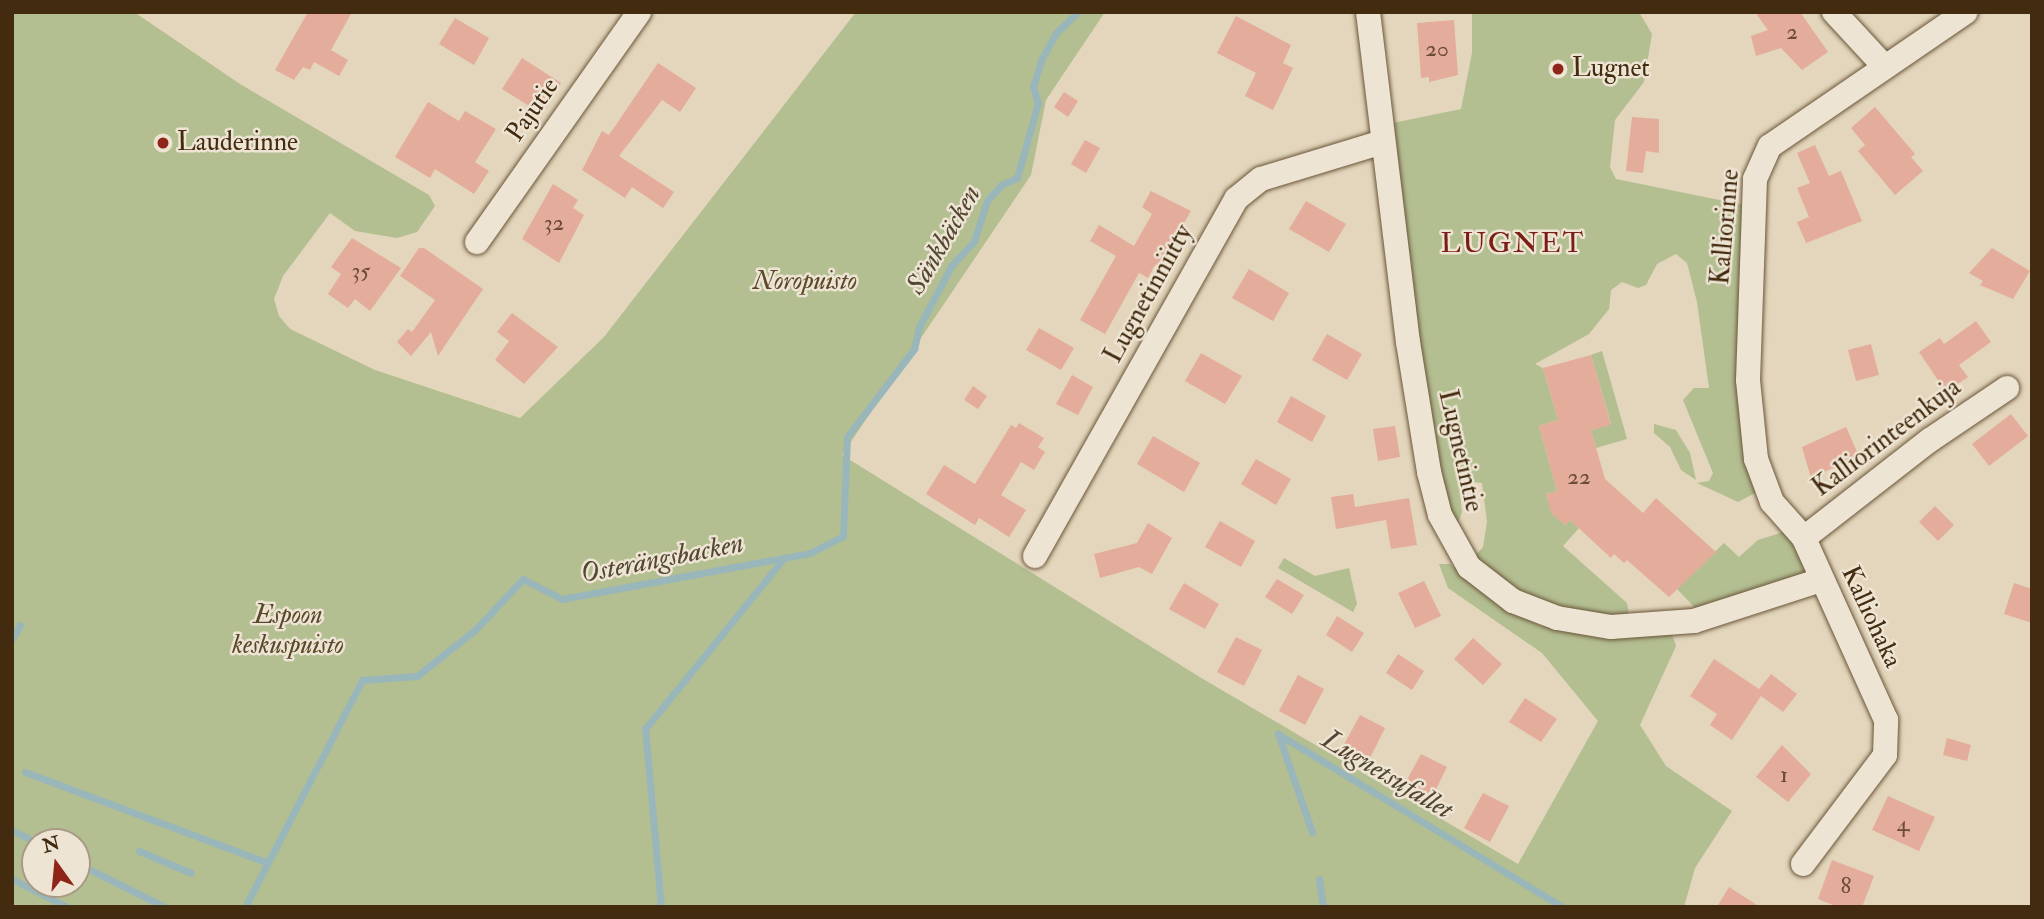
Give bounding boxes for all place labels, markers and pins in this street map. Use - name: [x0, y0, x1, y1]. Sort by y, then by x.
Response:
- place label: Lugnet: [1572, 53, 1650, 85]
- marker: Lugnet: [1550, 61, 1566, 77]
- place label: Lauderinne: [177, 127, 298, 159]
- marker: Lauderinne: [155, 135, 171, 151]

